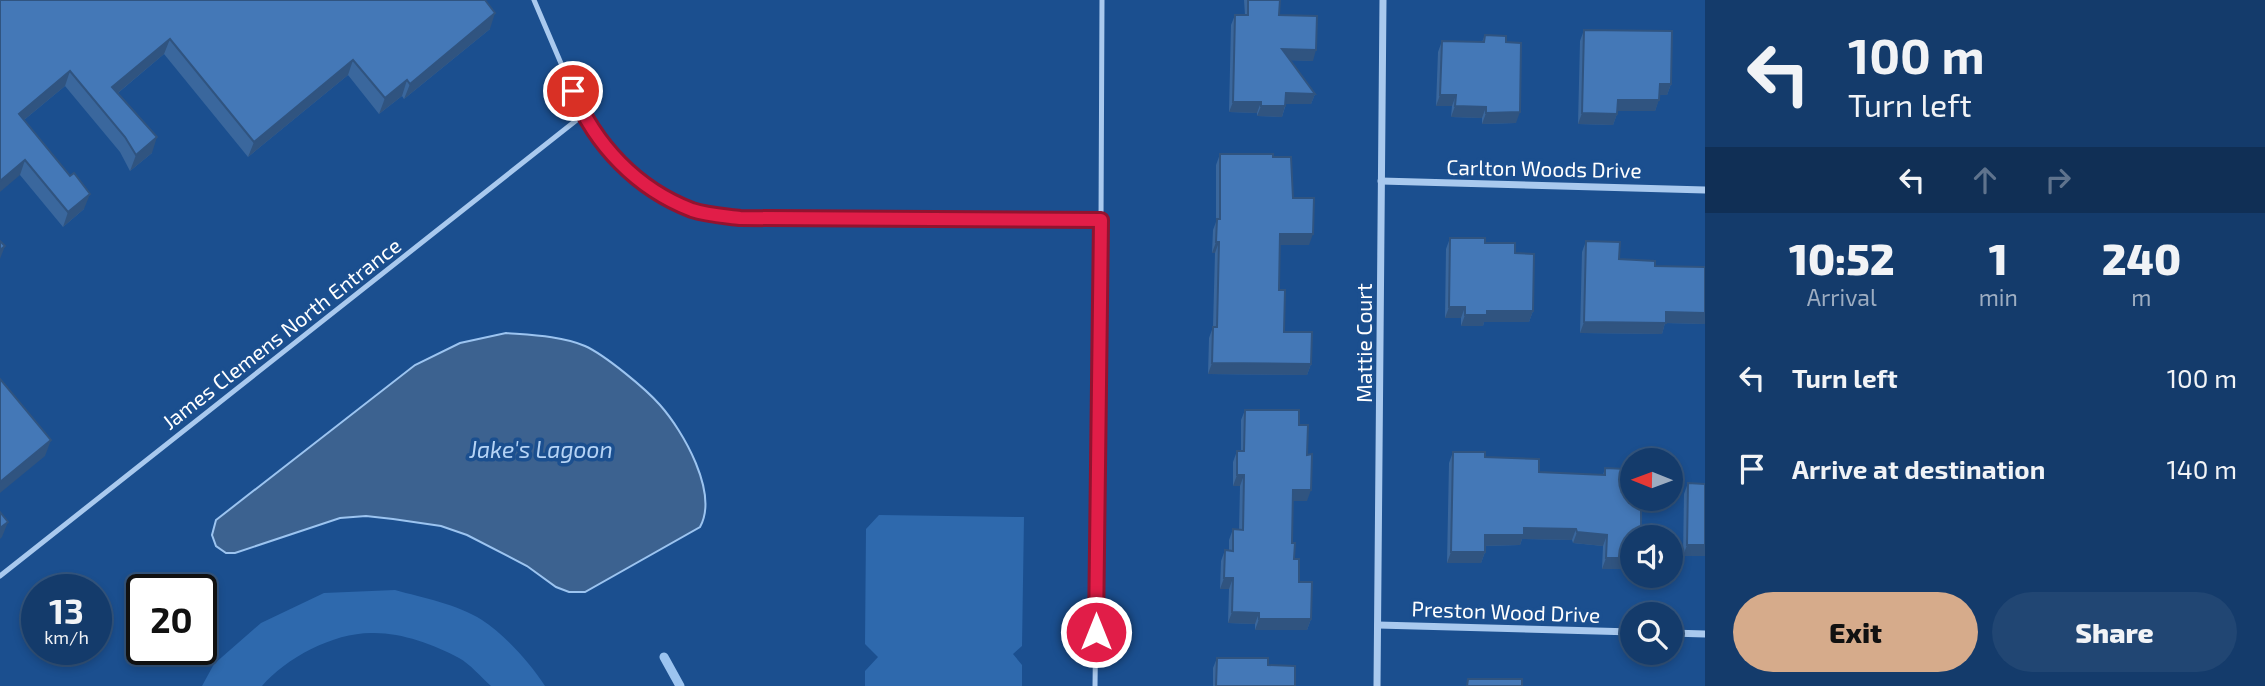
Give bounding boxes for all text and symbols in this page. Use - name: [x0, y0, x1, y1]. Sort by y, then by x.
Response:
- text: 100 m: [1848, 25, 1985, 84]
- icon: left: [1733, 28, 1824, 119]
- pin: [543, 61, 603, 121]
- icon: arrive: [554, 72, 592, 110]
- text: Turn left: [1848, 85, 1972, 123]
- street label: Carlton Woods Drive: [1446, 154, 1642, 182]
- icon: left: [1893, 161, 1931, 199]
- icon: ahead: [1966, 161, 2004, 199]
- icon: right: [2039, 161, 2077, 199]
- street label: James Clemens North Entrance: [157, 232, 405, 434]
- text: 10:52: [1789, 233, 1895, 283]
- text: 1: [1989, 233, 2008, 283]
- text: 240: [2102, 233, 2181, 283]
- street label: Mattie Court: [1351, 283, 1376, 403]
- text: Arrival: [1807, 283, 1877, 311]
- text: min: [1979, 283, 2018, 311]
- text: m: [2131, 283, 2151, 311]
- icon: left: [1733, 359, 1771, 397]
- text: Turn left: [1792, 362, 1898, 393]
- text: 100 m: [2167, 362, 2237, 393]
- water label: Jake's Lagoon: [468, 435, 613, 463]
- north arrow: [1620, 448, 1684, 511]
- map controls: [1620, 448, 1683, 665]
- icon: arrive: [1733, 450, 1771, 488]
- text: Arrive at destination: [1792, 453, 2045, 484]
- text: 140 m: [2166, 453, 2237, 484]
- button: sound: [1620, 525, 1683, 588]
- speed limit sign: 20: [126, 574, 217, 665]
- text: 13: [49, 589, 84, 631]
- button: Exit: [1733, 592, 1978, 672]
- button: Share: [1992, 592, 2237, 672]
- position arrow: [1059, 595, 1133, 669]
- street label: Preston Wood Drive: [1411, 595, 1601, 627]
- button: search: [1620, 602, 1683, 665]
- text: km/h: [44, 626, 89, 648]

